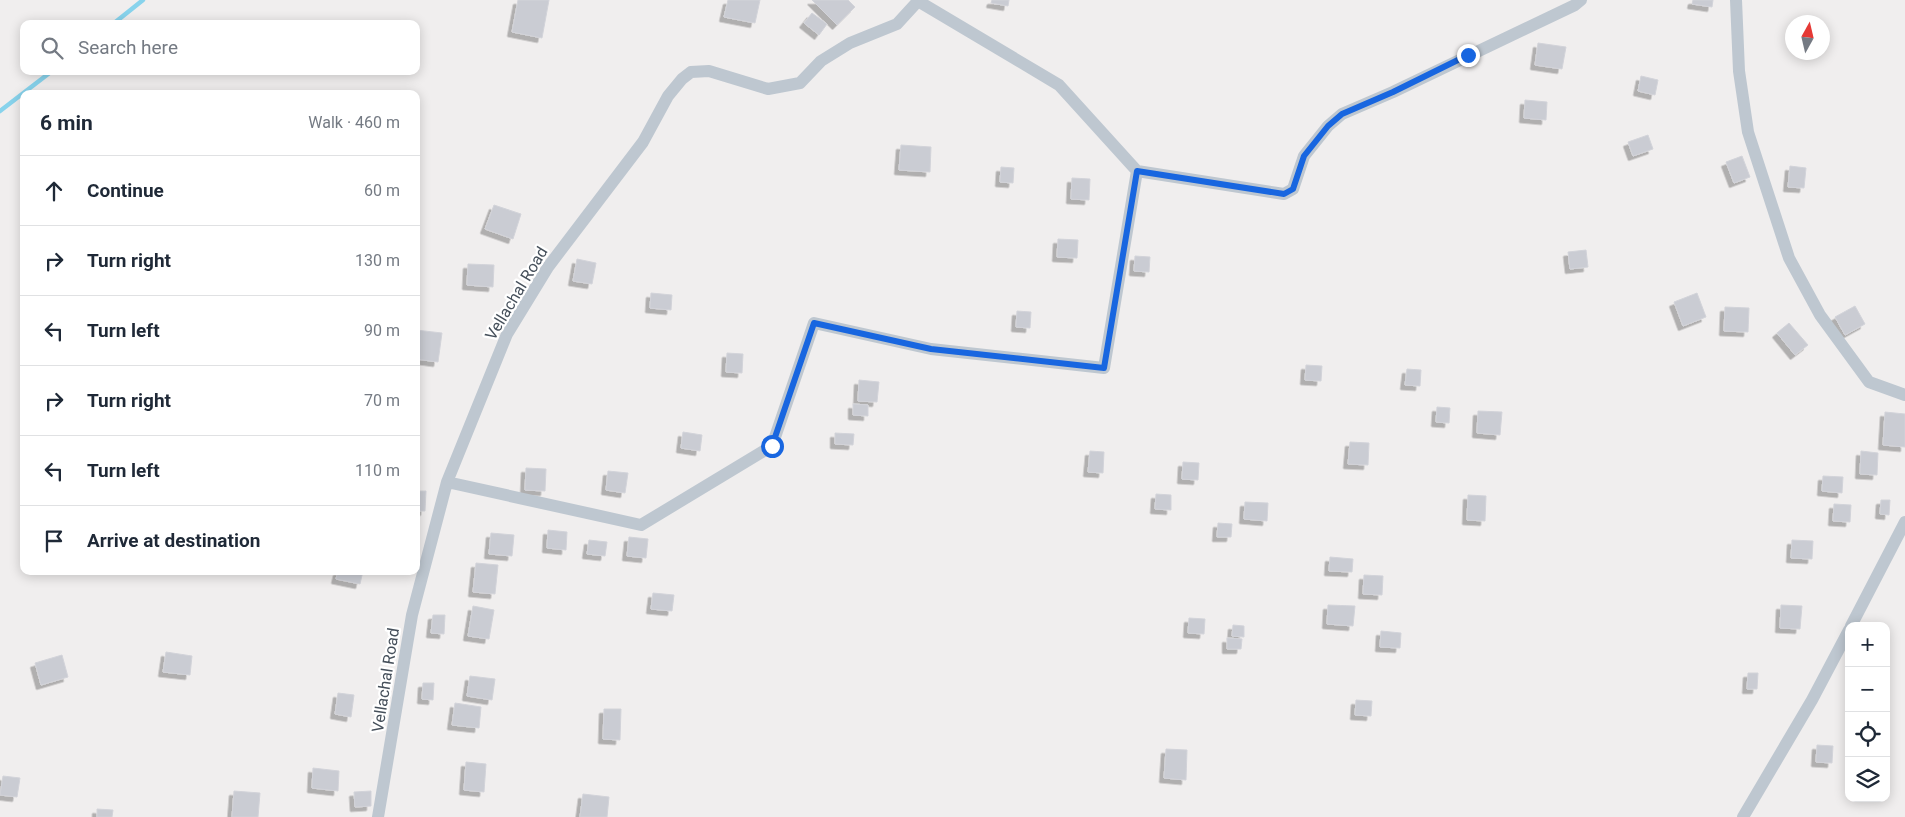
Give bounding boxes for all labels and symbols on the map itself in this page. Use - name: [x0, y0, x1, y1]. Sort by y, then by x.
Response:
- north arrow: [1785, 15, 1830, 60]
- route end: [1457, 44, 1480, 67]
- street label: Vellachal Road: [481, 243, 552, 343]
- route start: [761, 435, 784, 458]
- street label: Vellachal Road: [368, 627, 403, 734]

